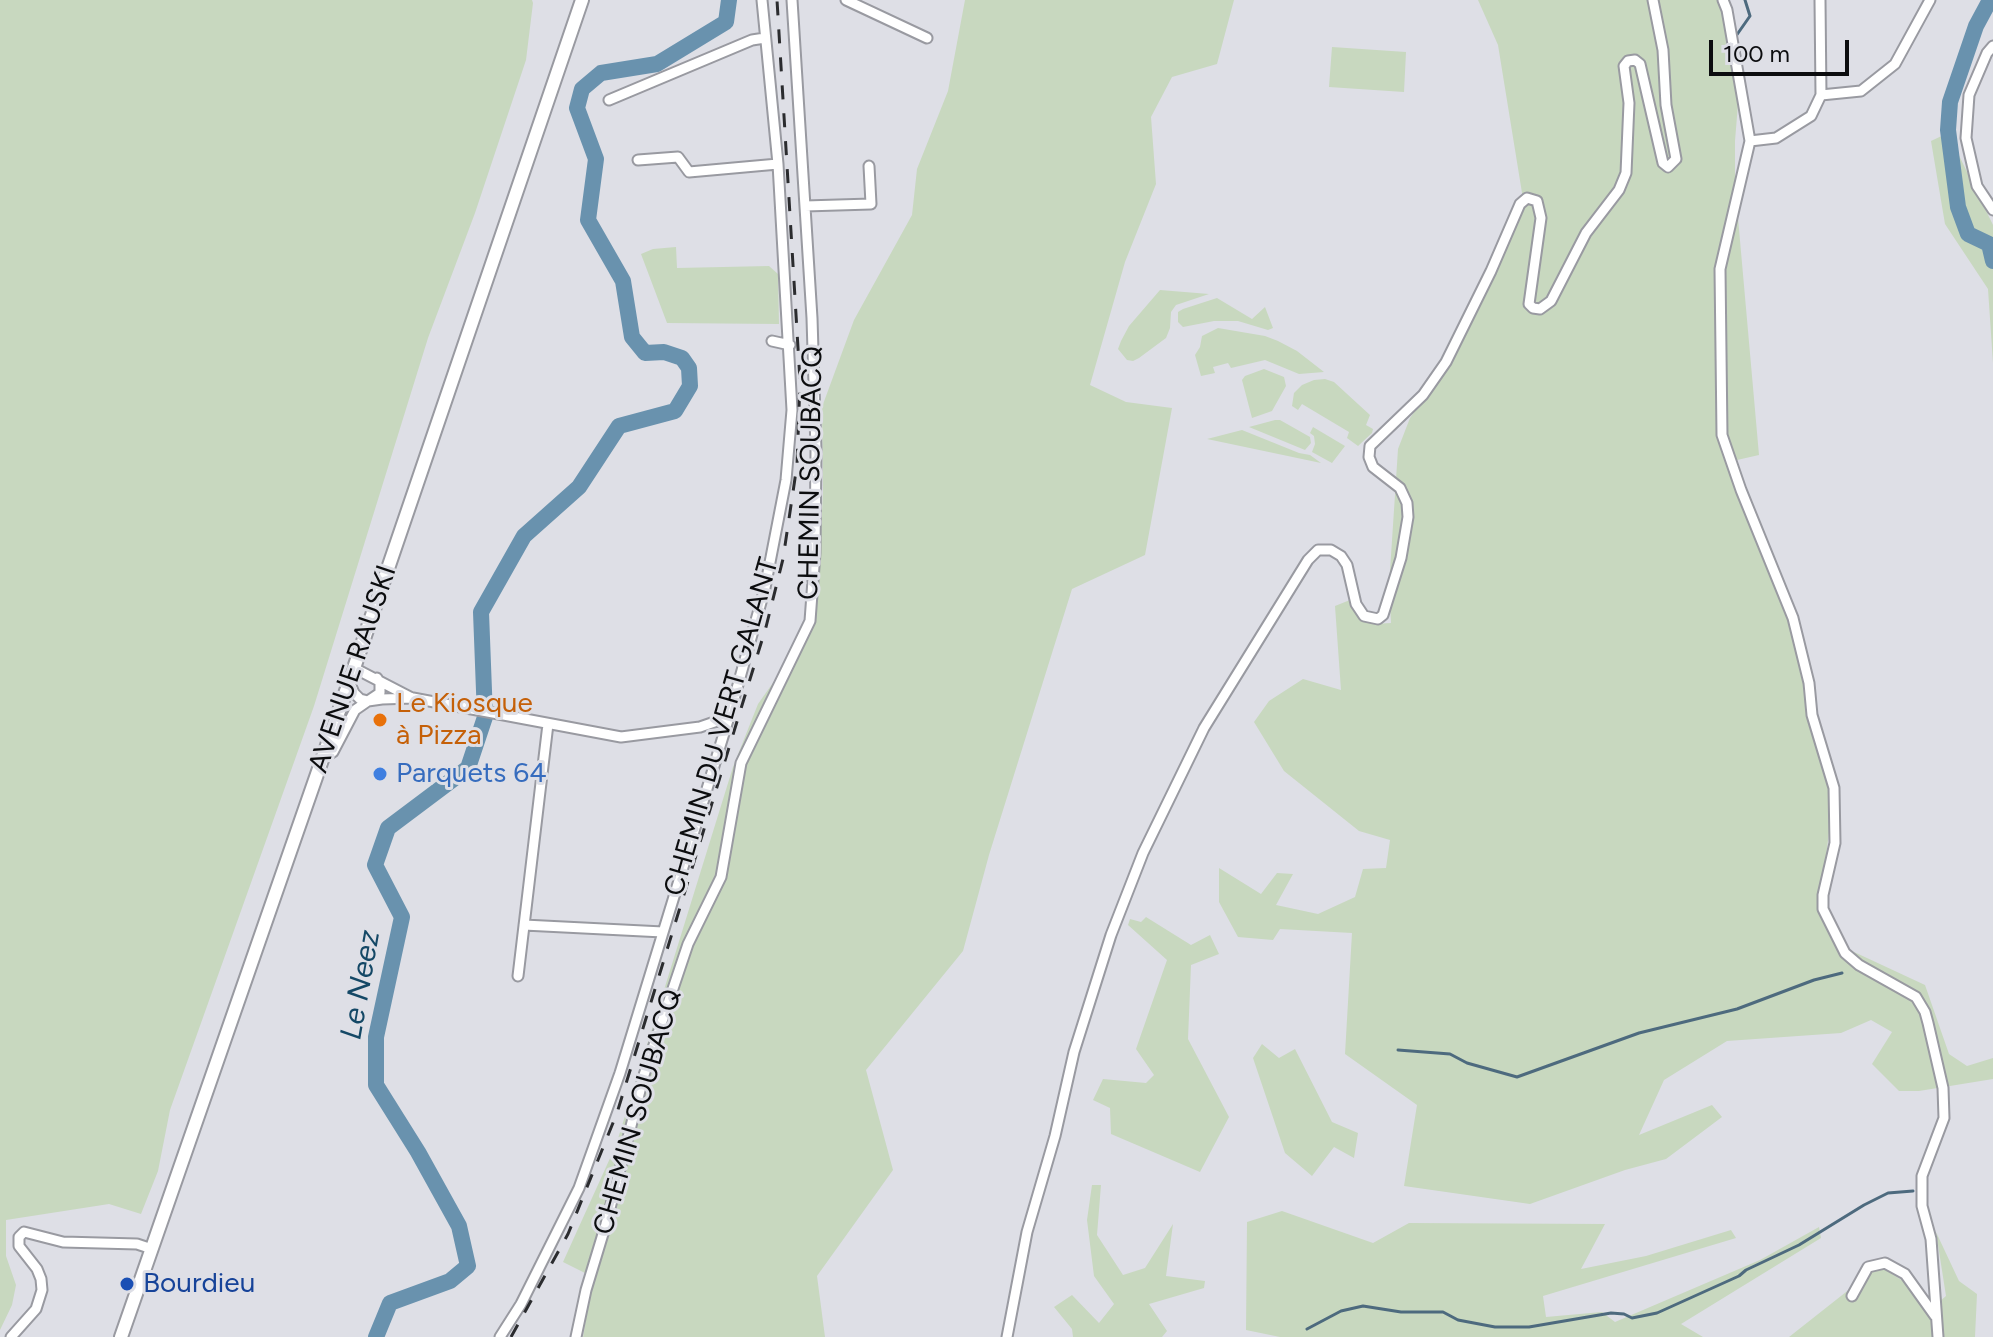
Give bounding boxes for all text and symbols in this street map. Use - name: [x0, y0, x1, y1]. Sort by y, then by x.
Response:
- scale bar: [1713, 24, 1853, 74]
- text: 100 m: [1723, 39, 1790, 68]
- street label: CHEMIN SOUBACQ: [792, 346, 830, 600]
- street label: CHEMIN DU VERT GALANT: [658, 554, 786, 900]
- street label: AVENUE RAUSKI: [302, 561, 404, 777]
- place label: Le Kiosque à Pizza: [396, 687, 533, 753]
- marker: Le Kiosque à Pizza: [371, 711, 389, 729]
- place label: Parquets 64: [396, 757, 547, 791]
- marker: Parquets 64: [371, 765, 389, 783]
- water label: Le Neez: [334, 928, 388, 1042]
- street label: CHEMIN SOUBACQ: [587, 985, 689, 1239]
- place label: Bourdieu: [143, 1267, 255, 1301]
- marker: Bourdieu: [118, 1275, 136, 1293]

